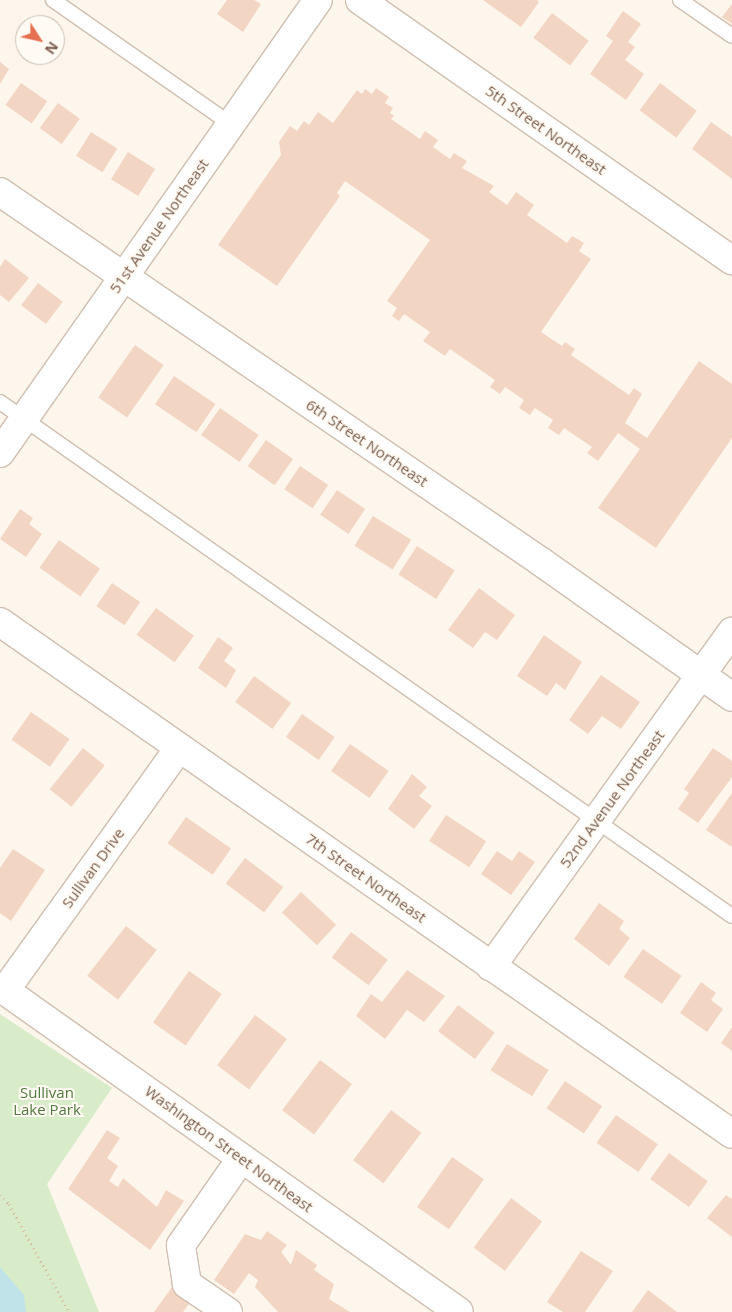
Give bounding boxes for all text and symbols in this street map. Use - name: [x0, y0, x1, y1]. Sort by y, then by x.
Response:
- north arrow: [15, 15, 65, 65]
- text: N: [41, 38, 63, 58]
- street label: 5th Street Northeast: [482, 82, 610, 178]
- street label: 51st Avenue Northeast: [106, 155, 212, 297]
- street label: 6th Street Northeast: [303, 396, 431, 490]
- street label: 52nd Avenue Northeast: [556, 727, 668, 871]
- street label: Sullivan Drive: [58, 825, 128, 911]
- street label: 7th Street Northeast: [302, 830, 430, 926]
- street label: Washington Street Northeast: [142, 1082, 316, 1216]
- park label: Sullivan Lake Park: [13, 1083, 81, 1118]

